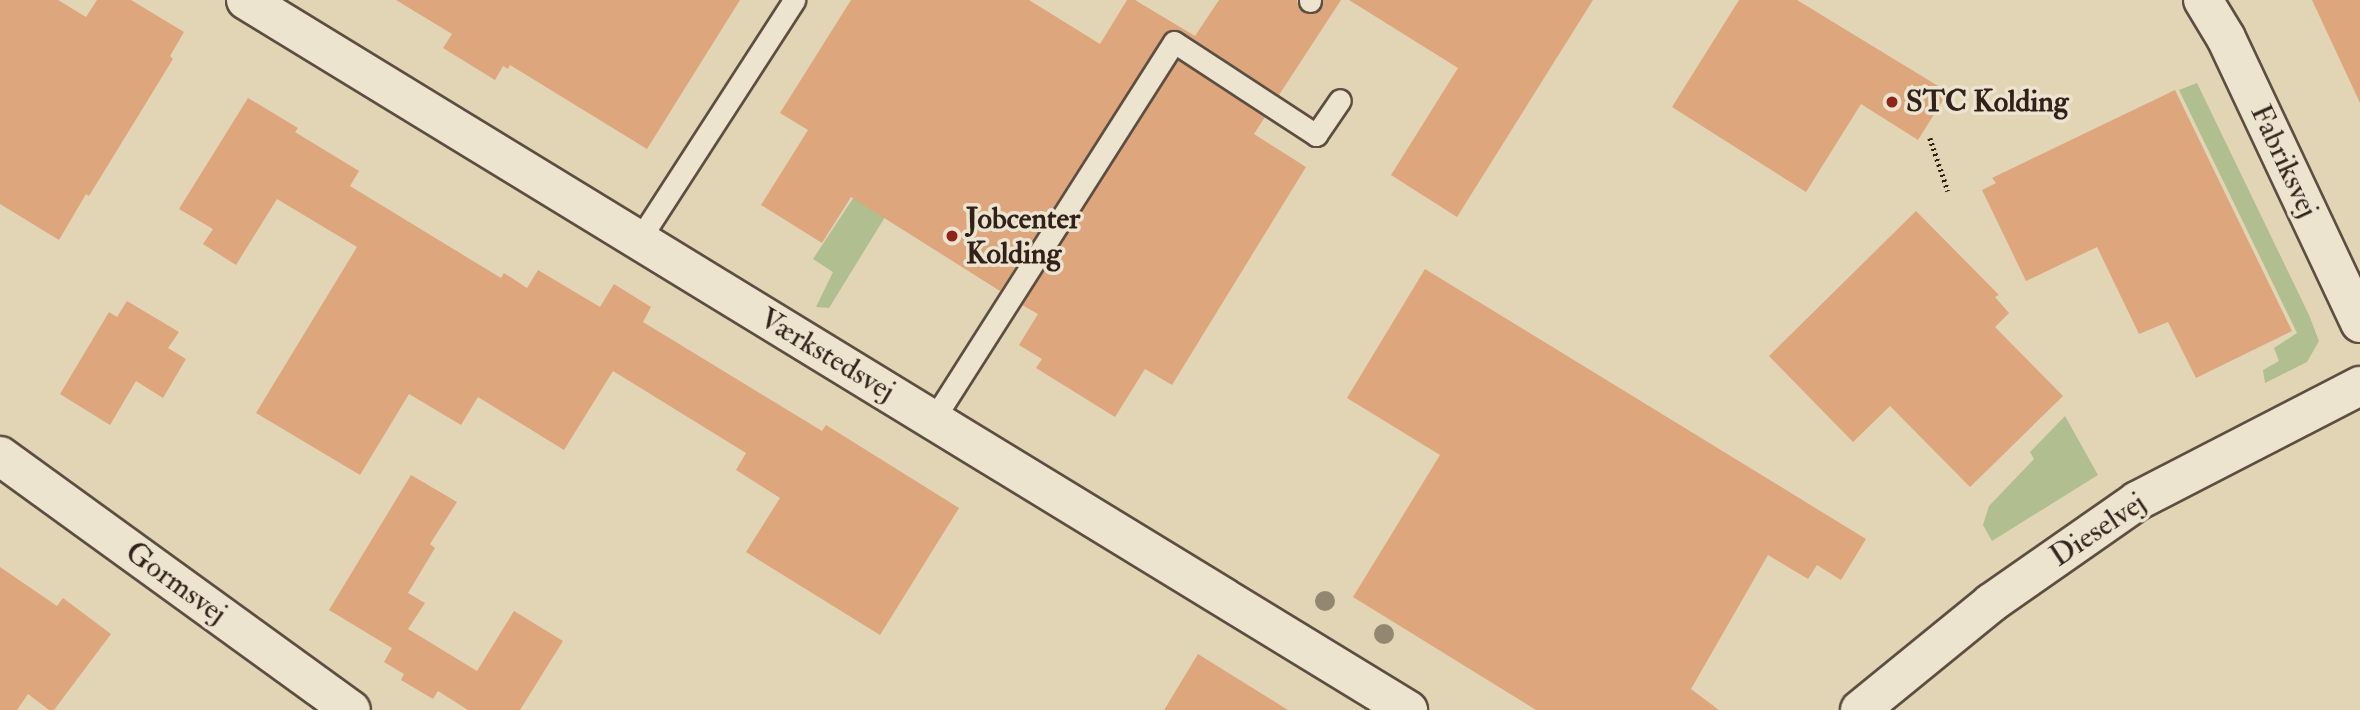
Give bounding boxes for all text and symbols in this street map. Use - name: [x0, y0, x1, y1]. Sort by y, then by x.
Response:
- place label: STC Kolding: [1906, 84, 2069, 120]
- marker: STC Kolding: [1884, 94, 1900, 110]
- street label: Fabriksvej: [2242, 99, 2326, 223]
- place label: Jobcenter Kolding: [966, 201, 1080, 272]
- marker: Jobcenter Kolding: [944, 228, 960, 244]
- street label: Værkstedsvej: [753, 301, 901, 409]
- street label: Dieselvej: [2043, 485, 2153, 575]
- street label: Gormsvej: [118, 534, 234, 632]

